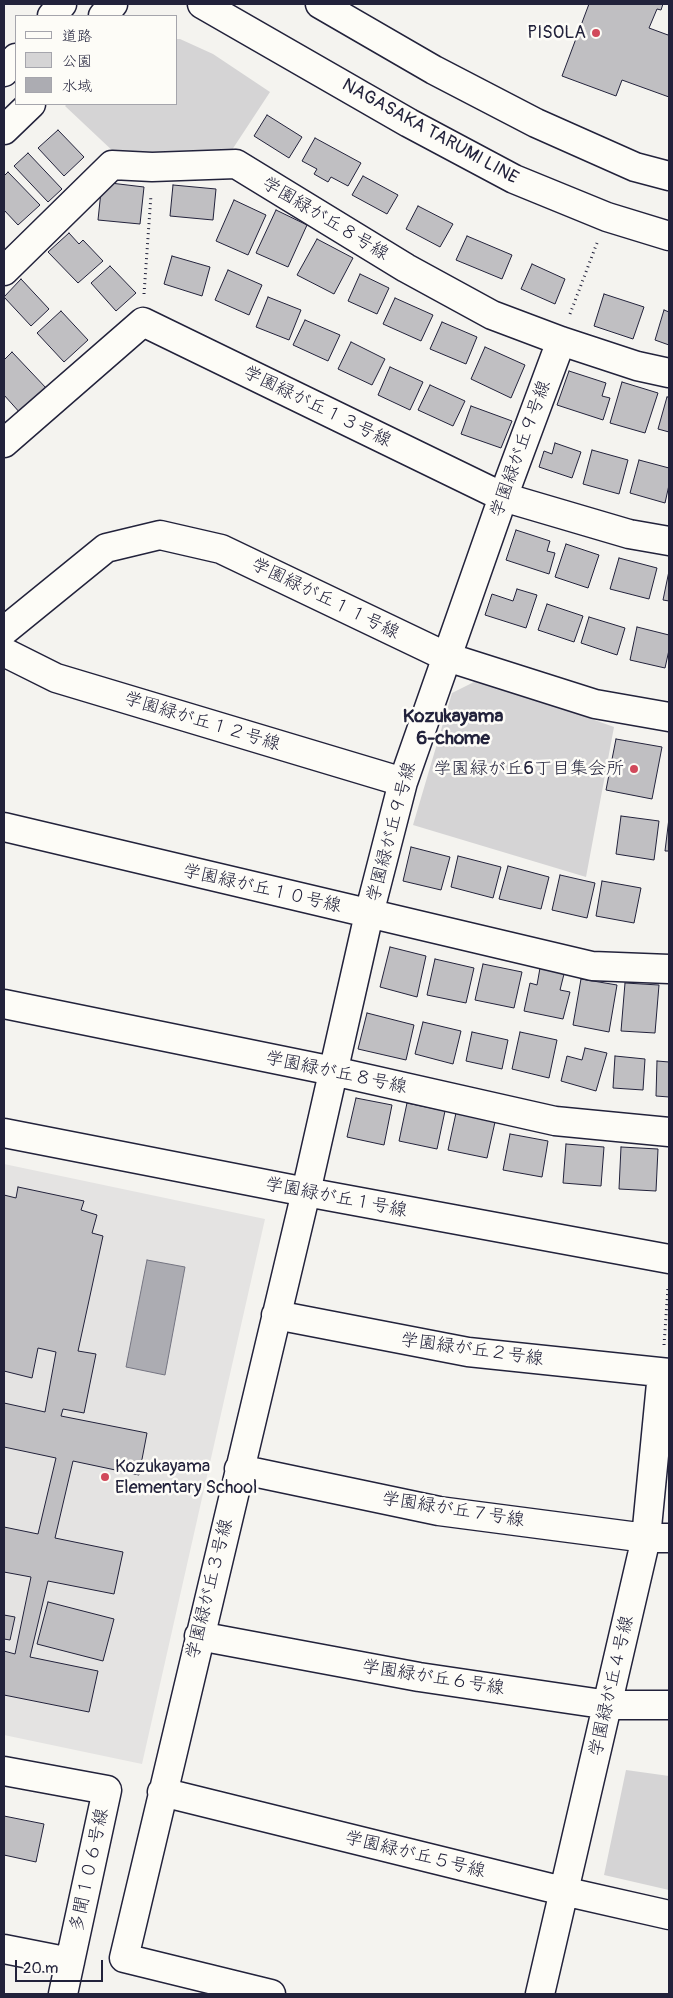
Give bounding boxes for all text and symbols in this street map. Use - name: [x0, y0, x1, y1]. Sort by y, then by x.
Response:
- legend: [15, 15, 178, 105]
- place label: PISOLA: [527, 22, 586, 44]
- text: 道路: [62, 27, 92, 46]
- marker: PISOLA: [590, 27, 602, 39]
- text: 公園: [62, 52, 92, 71]
- street label: NAGASAKA TARUMI LINE: [338, 74, 522, 190]
- text: 水域: [62, 77, 92, 96]
- street label: 学園緑が丘８号線: [258, 173, 392, 265]
- street label: 学園緑が丘１３号線: [239, 362, 395, 452]
- street label: 学園緑が丘９号線: [486, 378, 556, 520]
- street label: 学園緑が丘１１号線: [247, 554, 403, 644]
- street label: 学園緑が丘１２号線: [121, 688, 283, 756]
- district label: Kozukayama 6-chome: [403, 706, 503, 750]
- place label: 学園緑が丘6丁目集会所: [434, 758, 624, 780]
- street label: 学園緑が丘９号線: [363, 760, 421, 904]
- marker: 学園緑が丘6丁目集会所: [628, 763, 640, 775]
- street label: 学園緑が丘１０号線: [181, 860, 343, 918]
- street label: 学園緑が丘８号線: [263, 1047, 409, 1099]
- street label: 学園緑が丘１号線: [263, 1174, 409, 1222]
- street label: 学園緑が丘２号線: [399, 1329, 545, 1371]
- place label: Kozukayama Elementary School: [115, 1456, 257, 1498]
- marker: Kozukayama Elementary School: [99, 1471, 111, 1483]
- street label: 学園緑が丘７号線: [380, 1488, 526, 1532]
- street label: 学園緑が丘３号線: [182, 1517, 238, 1661]
- street label: 学園緑が丘４号線: [585, 1613, 639, 1759]
- street label: 学園緑が丘６号線: [360, 1656, 506, 1700]
- street label: 多聞１０６号線: [66, 1806, 114, 1934]
- street label: 学園緑が丘５号線: [343, 1827, 487, 1883]
- scale bar: [18, 1950, 105, 1982]
- text: 20 m: [23, 1959, 58, 1978]

